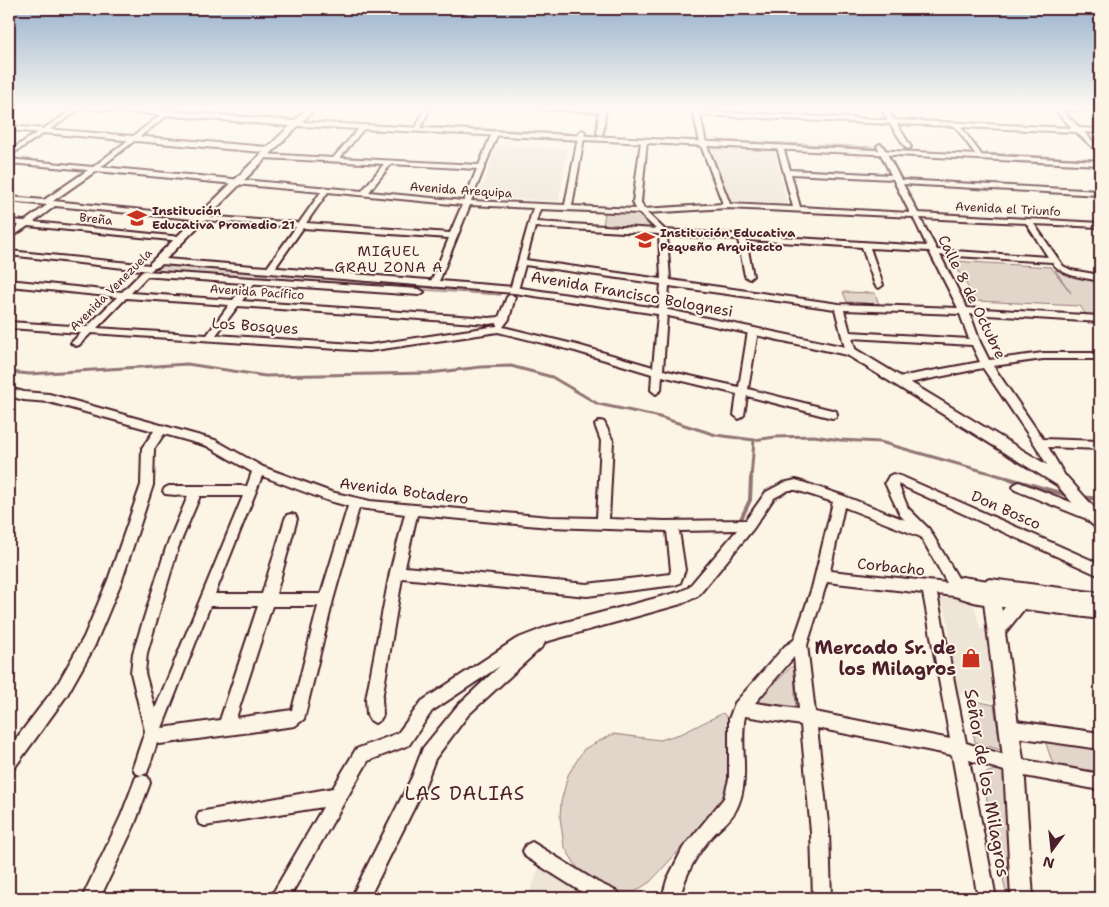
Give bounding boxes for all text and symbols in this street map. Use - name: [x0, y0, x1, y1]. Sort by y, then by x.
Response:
- street label: Avenida Arequipa: [409, 178, 513, 202]
- street label: Avenida el Triunfo: [955, 198, 1061, 220]
- place label: Institución Educativa Promedio 21: [152, 203, 295, 233]
- school or university icon: Institución Educativa Promedio 21: [126, 207, 148, 229]
- street label: Breña: [79, 209, 114, 229]
- place label: Institución Educativa Pequeño Arquitecto: [660, 225, 796, 255]
- school or university icon: Institución Educativa Pequeño Arquitecto: [634, 229, 656, 251]
- street label: Calle 8 de Octubre: [933, 232, 1011, 362]
- district label: MIGUEL GRAU ZONA A: [334, 242, 444, 276]
- street label: Avenida Venezuela: [66, 245, 156, 335]
- street label: Avenida Francisco Bolognesi: [529, 266, 735, 322]
- street label: Avenida Pacífico: [209, 281, 305, 303]
- street label: Los Bosques: [211, 313, 299, 339]
- street label: Avenida Botadero: [338, 473, 470, 509]
- street label: Don Bosco: [968, 486, 1044, 534]
- street label: Corbacho: [856, 554, 926, 580]
- place label: Mercado Sr. de los Milagros: [815, 636, 956, 681]
- shop icon: Mercado Sr. de los Milagros: [960, 647, 982, 669]
- street label: Señor de los Milagros: [959, 687, 1015, 879]
- district label: LAS DALIAS: [405, 781, 525, 806]
- north arrow: [1026, 824, 1076, 874]
- text: N: [1041, 852, 1056, 873]

